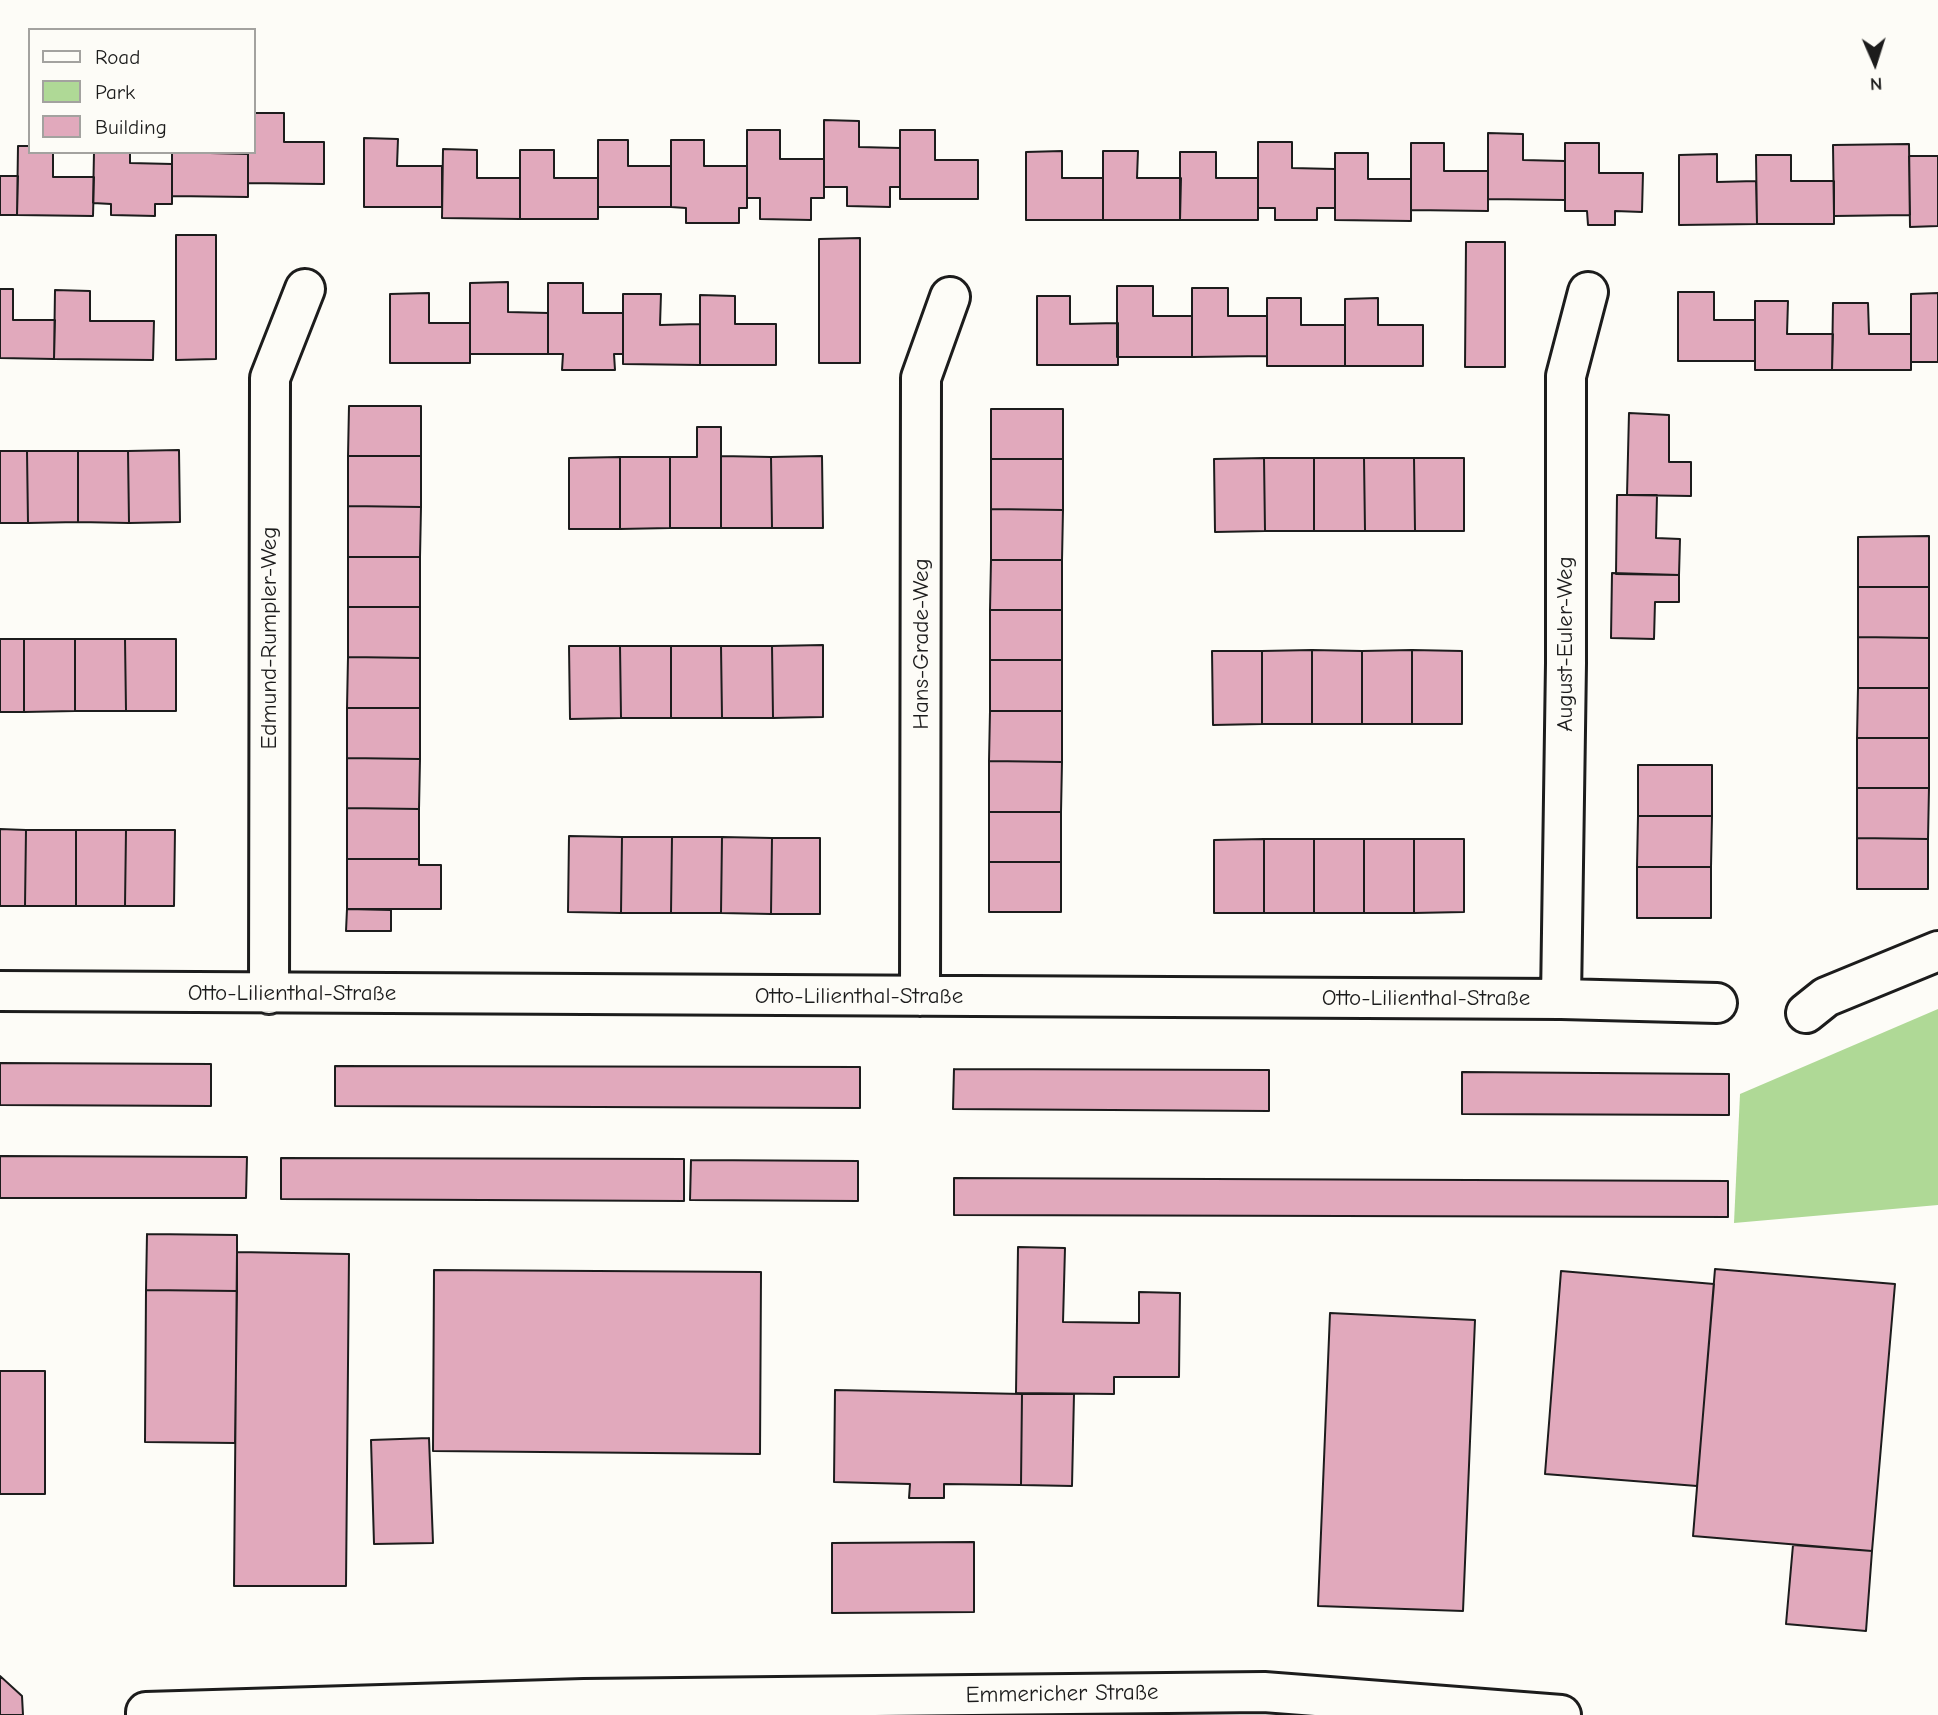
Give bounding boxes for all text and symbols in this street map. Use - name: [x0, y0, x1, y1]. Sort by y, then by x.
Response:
- legend: [28, 28, 256, 154]
- north arrow: [1840, 28, 1910, 98]
- text: Road: [95, 45, 140, 69]
- text: N: [1869, 73, 1883, 95]
- text: Park: [95, 80, 135, 104]
- text: Building: [95, 115, 167, 139]
- street label: Edmund-Rumpler-Weg: [255, 526, 283, 750]
- street label: August-Euler-Weg: [1551, 556, 1579, 732]
- street label: Hans-Grade-Weg: [907, 558, 935, 730]
- street label: Otto-Lilienthal-Straße: [188, 979, 396, 1007]
- street label: Otto-Lilienthal-Straße: [755, 982, 963, 1010]
- street label: Otto-Lilienthal-Straße: [1322, 984, 1530, 1012]
- street label: Emmericher Straße: [965, 1679, 1159, 1709]

